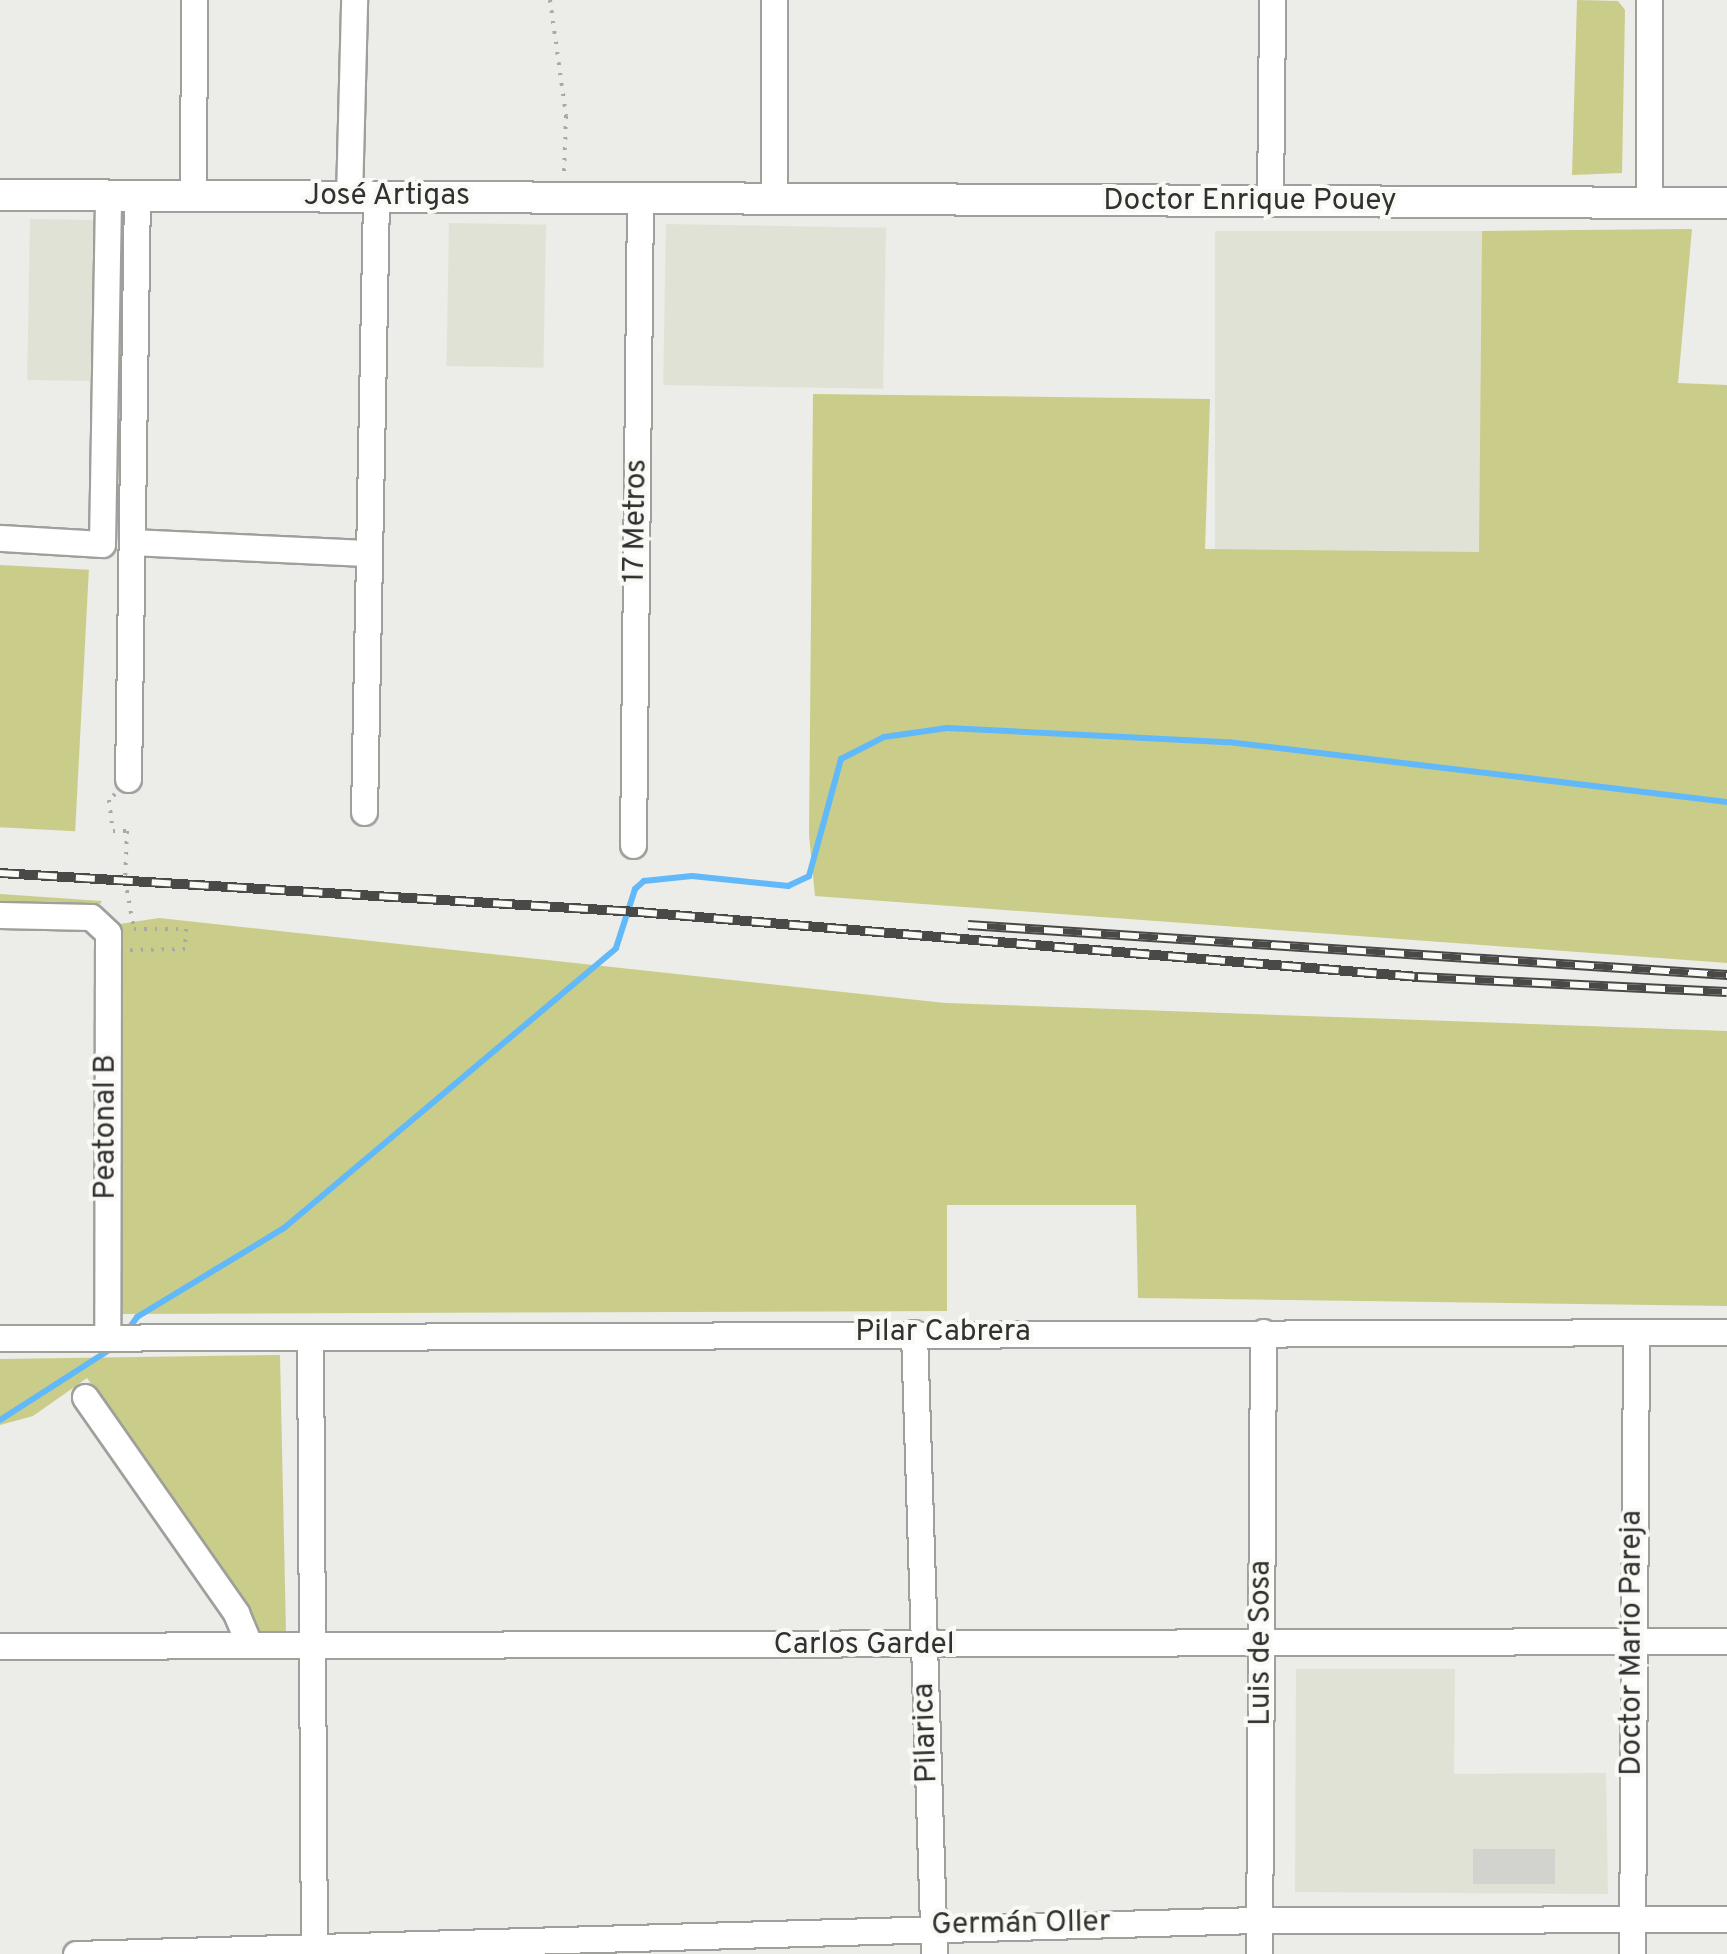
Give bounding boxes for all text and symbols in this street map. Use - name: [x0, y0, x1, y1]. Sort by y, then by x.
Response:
- street label: José Artigas: [303, 179, 471, 215]
- street label: Doctor Enrique Pouey: [1103, 184, 1397, 220]
- street label: 17 Metros: [618, 458, 656, 584]
- street label: Peatonal B: [89, 1054, 125, 1200]
- street label: Pilar Cabrera: [855, 1315, 1031, 1351]
- street label: Doctor Mario Pareja: [1615, 1510, 1651, 1776]
- street label: Luis de Sosa: [1244, 1560, 1280, 1726]
- street label: Carlos Gardel: [773, 1628, 955, 1664]
- street label: Pilarica: [907, 1682, 947, 1784]
- street label: Germán Oller: [931, 1905, 1111, 1945]

